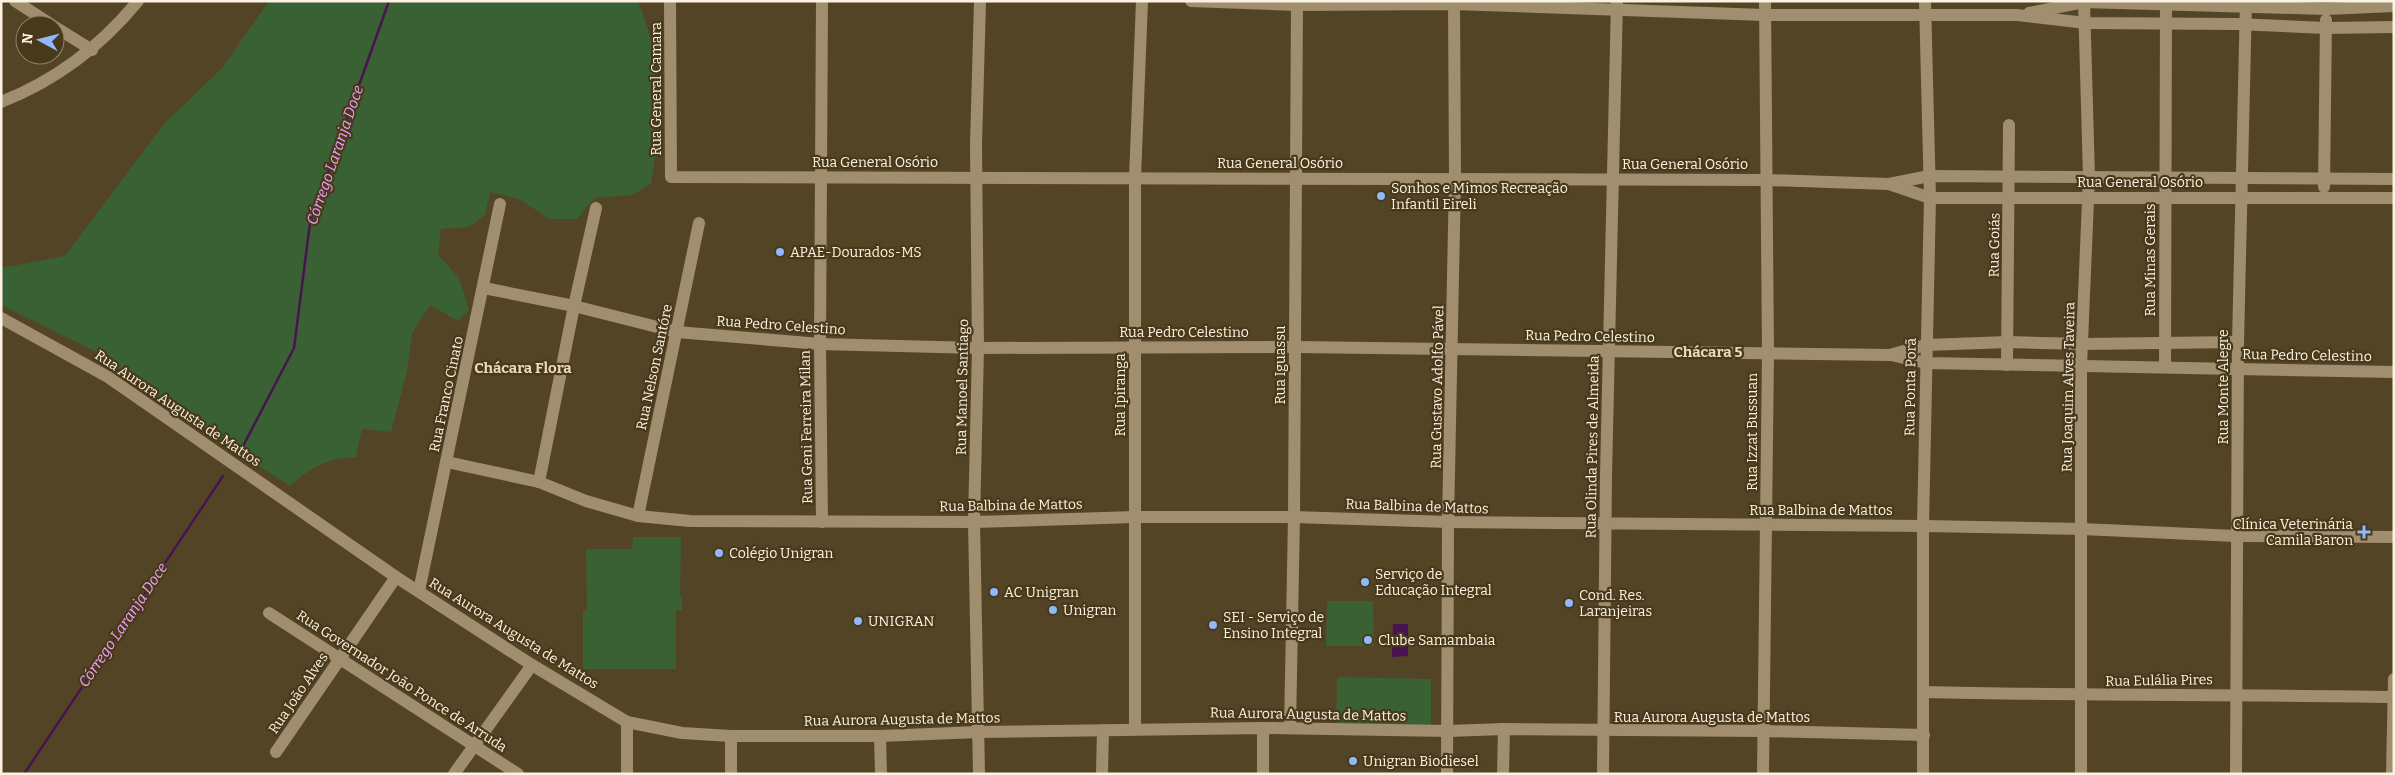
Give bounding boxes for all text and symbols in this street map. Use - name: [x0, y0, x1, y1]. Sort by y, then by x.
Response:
- north arrow: [15, 15, 65, 65]
- street label: Rua General Camara: [648, 22, 665, 156]
- text: N: [18, 32, 37, 45]
- water label: Córrego Laranja Doce: [303, 83, 367, 227]
- street label: Rua General Osório: [812, 154, 938, 171]
- street label: Rua General Osório: [1217, 155, 1343, 172]
- street label: Rua General Osório: [1622, 156, 1748, 173]
- street label: Rua General Osório: [2077, 174, 2203, 191]
- place label: Sonhos e Mimos Recreação Infantil Eireli: [1391, 180, 1568, 213]
- marker: Sonhos e Mimos Recreação Infantil Eireli: [1375, 190, 1387, 202]
- street label: Rua Minas Gerais: [2142, 204, 2159, 316]
- street label: Rua Goiás: [1985, 212, 2004, 278]
- place label: APAE-Dourados-MS: [790, 244, 922, 261]
- marker: APAE-Dourados-MS: [774, 246, 786, 258]
- street label: Rua Joaquim Alves Taveira: [2059, 301, 2078, 472]
- street label: Rua Nelson Santóre: [633, 303, 676, 432]
- street label: Rua Gustavo Adolfo Pável: [1428, 305, 1447, 469]
- street label: Rua Pedro Celestino: [716, 312, 846, 339]
- street label: Rua Manoel Santiago: [953, 319, 972, 455]
- street label: Rua Pedro Celestino: [1119, 324, 1249, 341]
- street label: Rua Iguassu: [1272, 325, 1289, 405]
- street label: Rua Pedro Celestino: [1525, 327, 1655, 346]
- street label: Rua Monte Alegre: [2215, 329, 2232, 445]
- street label: Rua Franco Cinato: [426, 335, 467, 454]
- street label: Rua Ponta Porã: [1901, 337, 1920, 436]
- district label: Chácara 5: [1674, 343, 1742, 361]
- street label: Rua Aurora Augusta de Mattos: [91, 346, 264, 470]
- street label: Rua Pedro Celestino: [2242, 346, 2372, 365]
- street label: Rua Geni Ferreira Milan: [797, 350, 816, 504]
- street label: Rua Ipiranga: [1112, 353, 1129, 437]
- street label: Rua Olinda Pires de Almeida: [1582, 355, 1603, 539]
- district label: Chácara Flora: [474, 359, 572, 377]
- street label: Rua Izzat Bussuan: [1744, 373, 1761, 491]
- street label: Rua Balbina de Mattos: [939, 496, 1083, 515]
- street label: Rua Balbina de Mattos: [1345, 496, 1489, 517]
- street label: Rua Balbina de Mattos: [1749, 502, 1893, 519]
- place label: Clínica Veterinária Camila Baron: [2233, 516, 2353, 549]
- marker: Clínica Veterinária Camila Baron: [2357, 525, 2371, 539]
- place label: Colégio Unigran: [729, 545, 834, 562]
- marker: Colégio Unigran: [713, 547, 725, 559]
- water label: Córrego Laranja Doce: [75, 559, 172, 691]
- place label: Serviço de Educação Integral: [1375, 566, 1492, 599]
- street label: Rua Aurora Augusta de Mattos: [426, 574, 602, 693]
- marker: Serviço de Educação Integral: [1359, 576, 1371, 588]
- place label: AC Unigran: [1004, 584, 1079, 601]
- marker: AC Unigran: [988, 586, 1000, 598]
- place label: Cond. Res. Laranjeiras: [1579, 587, 1652, 620]
- marker: Cond. Res. Laranjeiras: [1563, 597, 1575, 609]
- place label: Unigran: [1063, 602, 1117, 619]
- marker: Unigran: [1047, 604, 1059, 616]
- street label: Rua Governador João Ponce de Arruda: [293, 607, 510, 756]
- place label: SEI - Serviço de Ensino Integral: [1223, 609, 1324, 642]
- place label: UNIGRAN: [868, 613, 934, 630]
- marker: UNIGRAN: [852, 615, 864, 627]
- marker: SEI - Serviço de Ensino Integral: [1207, 619, 1219, 631]
- place label: Clube Samambaia: [1378, 632, 1496, 649]
- marker: Clube Samambaia: [1362, 634, 1374, 646]
- street label: Rua João Alves: [265, 650, 332, 737]
- street label: Rua Eulália Pires: [2105, 671, 2213, 690]
- street label: Rua Aurora Augusta de Mattos: [1210, 704, 1406, 725]
- street label: Rua Aurora Augusta de Mattos: [804, 709, 1000, 730]
- street label: Rua Aurora Augusta de Mattos: [1614, 709, 1810, 726]
- place label: Unigran Biodiesel: [1363, 753, 1479, 770]
- marker: Unigran Biodiesel: [1347, 755, 1359, 767]

